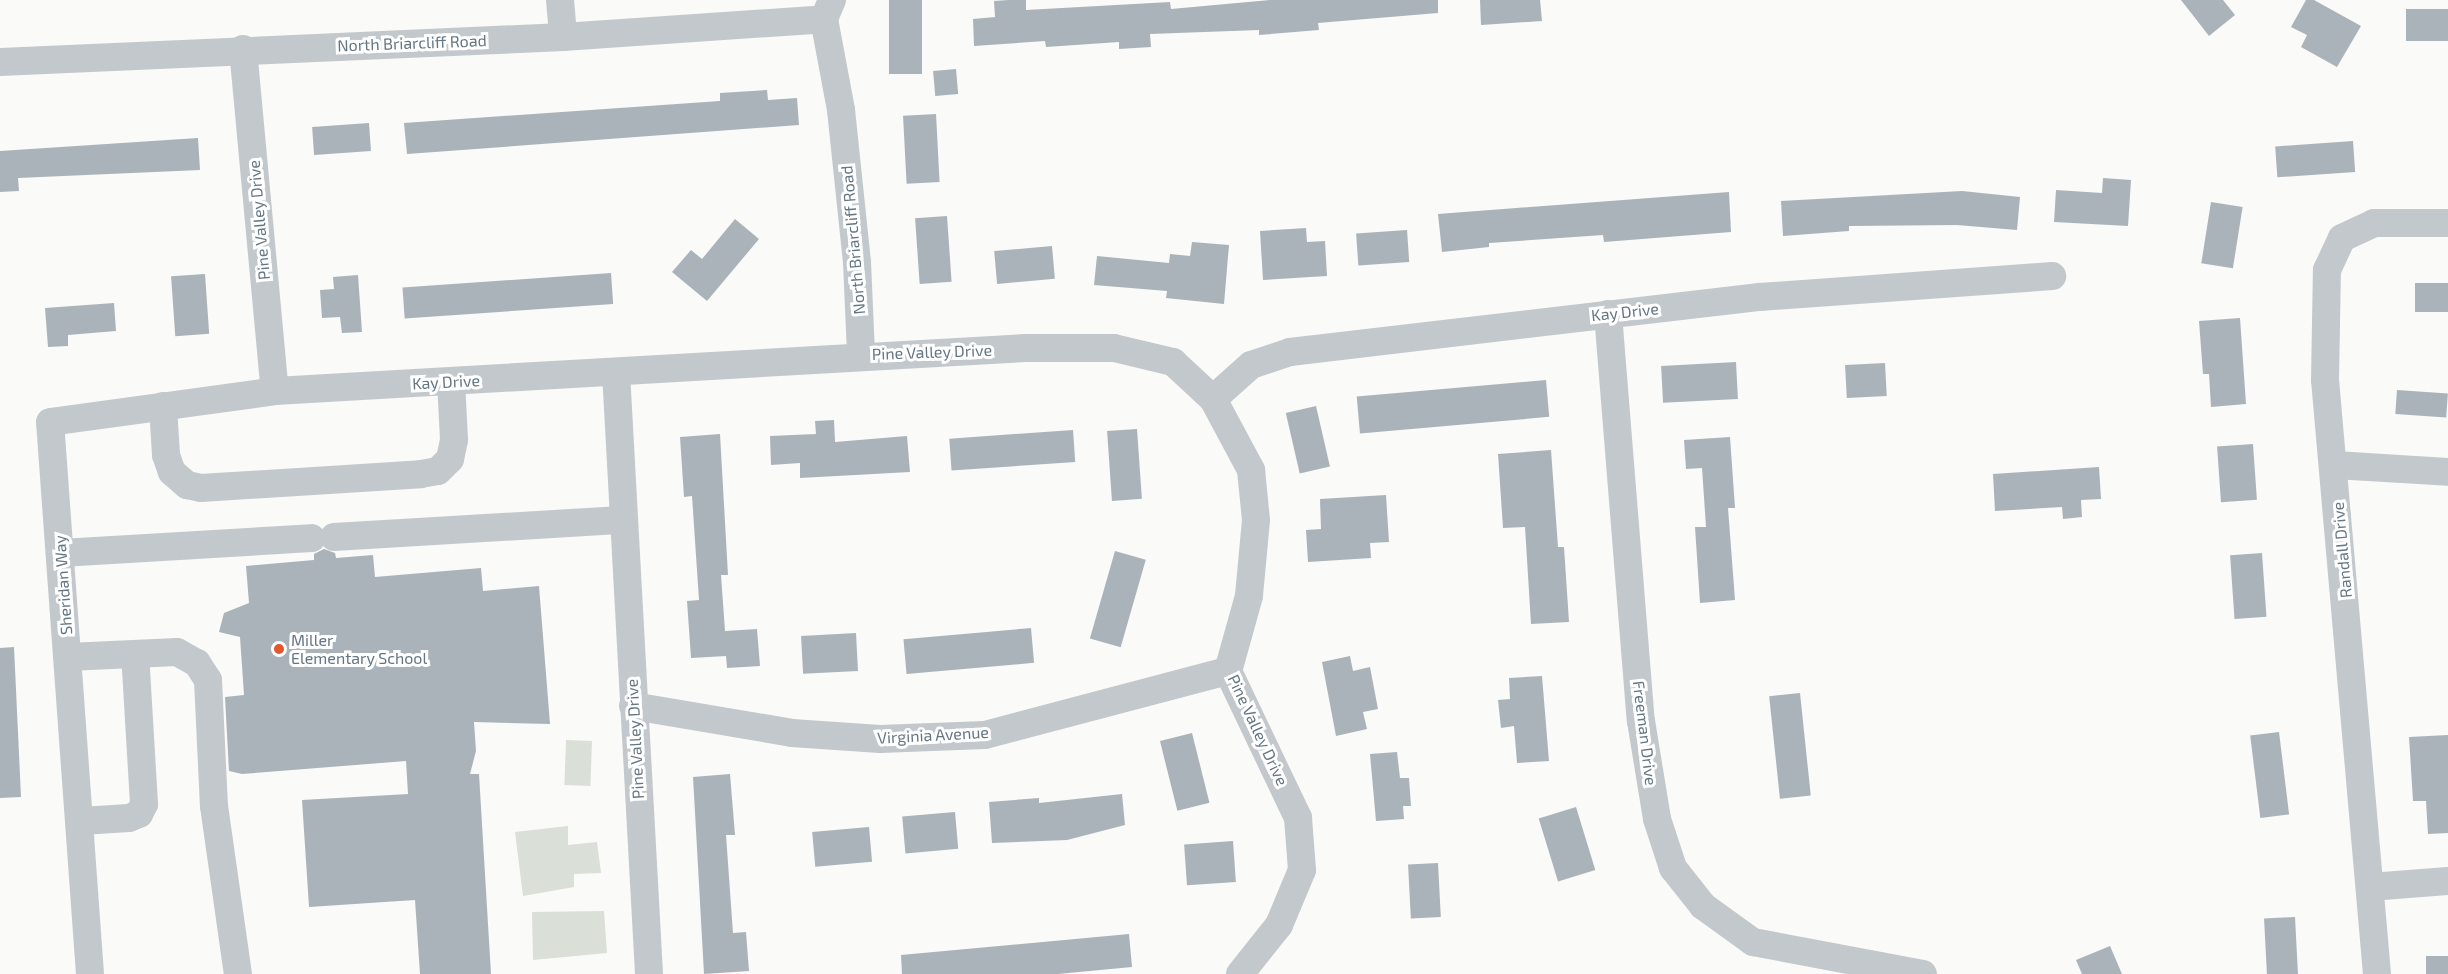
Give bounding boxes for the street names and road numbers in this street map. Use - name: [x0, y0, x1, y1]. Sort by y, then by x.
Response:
- street label: North Briarcliff Road: [337, 31, 487, 55]
- street label: Pine Valley Drive: [244, 159, 274, 281]
- street label: North Briarcliff Road: [837, 165, 869, 315]
- street label: Kay Drive: [1590, 299, 1660, 325]
- street label: Pine Valley Drive: [871, 340, 993, 364]
- street label: Kay Drive: [411, 371, 481, 393]
- street label: Randall Drive: [2328, 501, 2356, 599]
- street label: Sheridan Way: [50, 534, 76, 636]
- street label: Pine Valley Drive: [1224, 671, 1292, 789]
- street label: Pine Valley Drive: [622, 678, 648, 800]
- street label: Freeman Drive: [1629, 680, 1661, 786]
- street label: Virginia Avenue: [876, 722, 990, 748]

